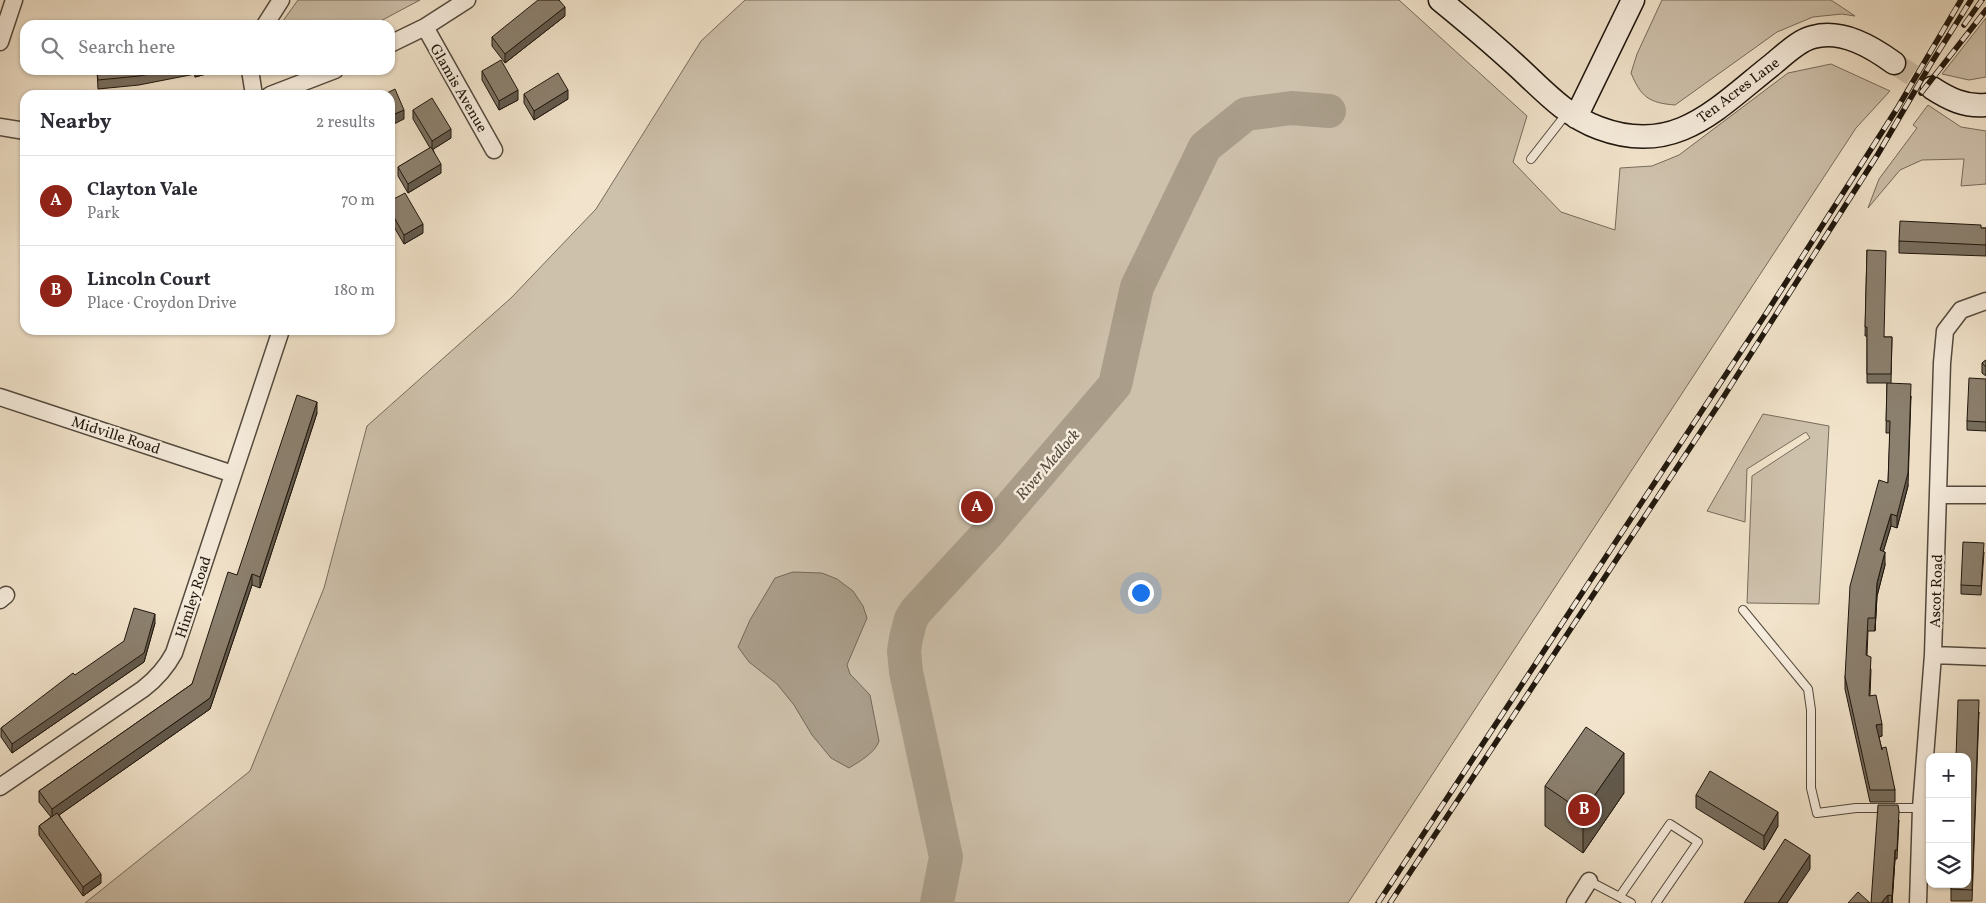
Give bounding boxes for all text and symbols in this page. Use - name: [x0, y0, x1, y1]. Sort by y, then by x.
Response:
- search box: [20, 20, 395, 75]
- icon: search: [38, 34, 66, 62]
- text: Search here: [78, 35, 175, 61]
- street label: Glamis Avenue: [424, 41, 492, 137]
- street label: Ten Acres Lane: [1693, 53, 1785, 129]
- text: Nearby: [40, 108, 111, 137]
- text: 2 results: [316, 112, 375, 134]
- text: Clayton Vale: [87, 177, 198, 203]
- text: A: [50, 190, 62, 212]
- text: 70 m: [341, 190, 375, 212]
- text: Park: [87, 203, 120, 225]
- text: Lincoln Court: [87, 267, 211, 293]
- text: B: [51, 280, 61, 302]
- text: 180 m: [334, 280, 375, 302]
- text: Place · Croydon Drive: [87, 293, 237, 315]
- street label: Midville Road: [68, 412, 163, 461]
- water label: River Medlock: [1011, 425, 1086, 506]
- pin: A: [961, 488, 993, 526]
- street label: Himley Road: [171, 554, 218, 641]
- street label: Ascot Road: [1926, 554, 1949, 628]
- your location: [1128, 580, 1154, 606]
- map controls: [1926, 753, 1971, 888]
- button: +: [1926, 753, 1971, 798]
- pin: B: [1568, 791, 1600, 829]
- button: −: [1926, 798, 1971, 843]
- button: layers: [1926, 843, 1971, 888]

